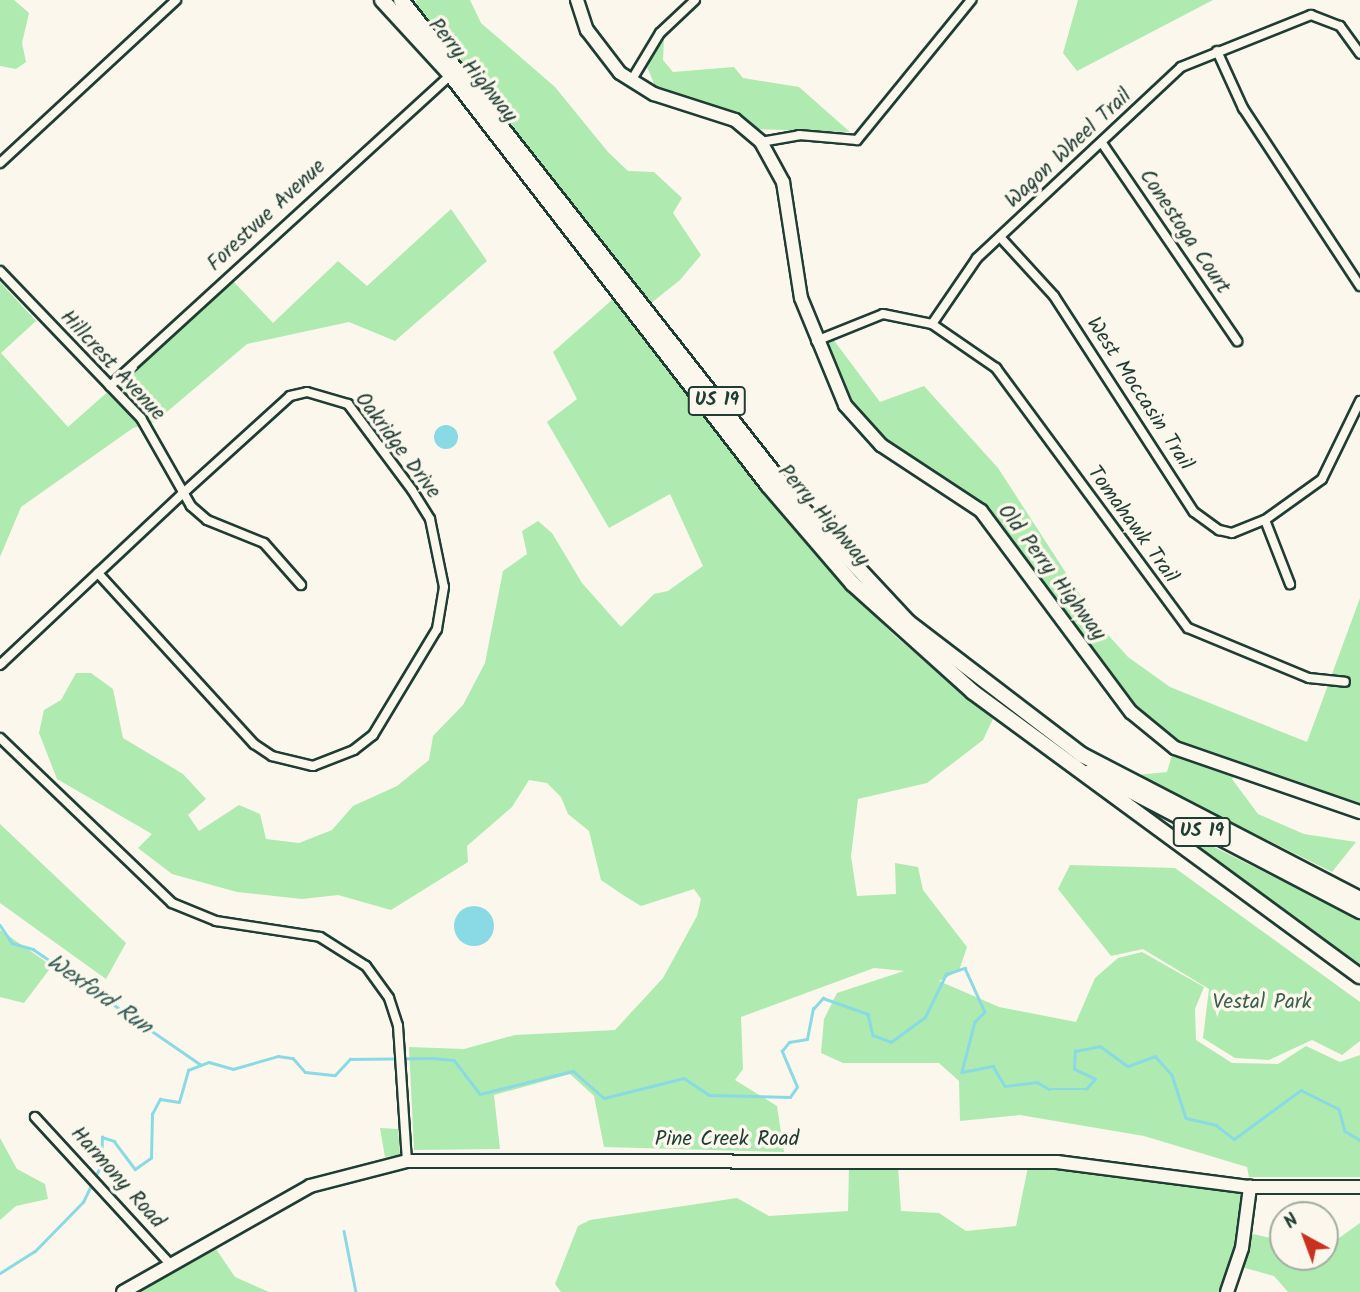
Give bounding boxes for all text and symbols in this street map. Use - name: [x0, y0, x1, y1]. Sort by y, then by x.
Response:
- street label: Perry Highway: [422, 14, 522, 128]
- street label: Wagon Wheel Trail: [1001, 84, 1137, 214]
- street label: Forestvue Avenue: [203, 155, 331, 277]
- street label: Conestoga Court: [1133, 165, 1235, 299]
- street label: Hillcrest Avenue: [54, 305, 170, 427]
- street label: West Moccasin Trail: [1080, 313, 1198, 475]
- road number: US 19: [687, 386, 747, 416]
- street label: Oakridge Drive: [349, 388, 445, 504]
- street label: Perry Highway: [772, 460, 874, 572]
- street label: Tomahawk Trail: [1081, 461, 1183, 589]
- street label: Old Perry Highway: [992, 500, 1110, 646]
- road number: US 19: [1172, 817, 1232, 848]
- water label: Wexford Run: [41, 949, 157, 1041]
- park label: Vestal Park: [1212, 990, 1312, 1016]
- street label: Harmony Road: [65, 1122, 169, 1234]
- street label: Pine Creek Road: [655, 1127, 799, 1153]
- north arrow: [1269, 1201, 1339, 1271]
- text: N: [1277, 1206, 1306, 1237]

